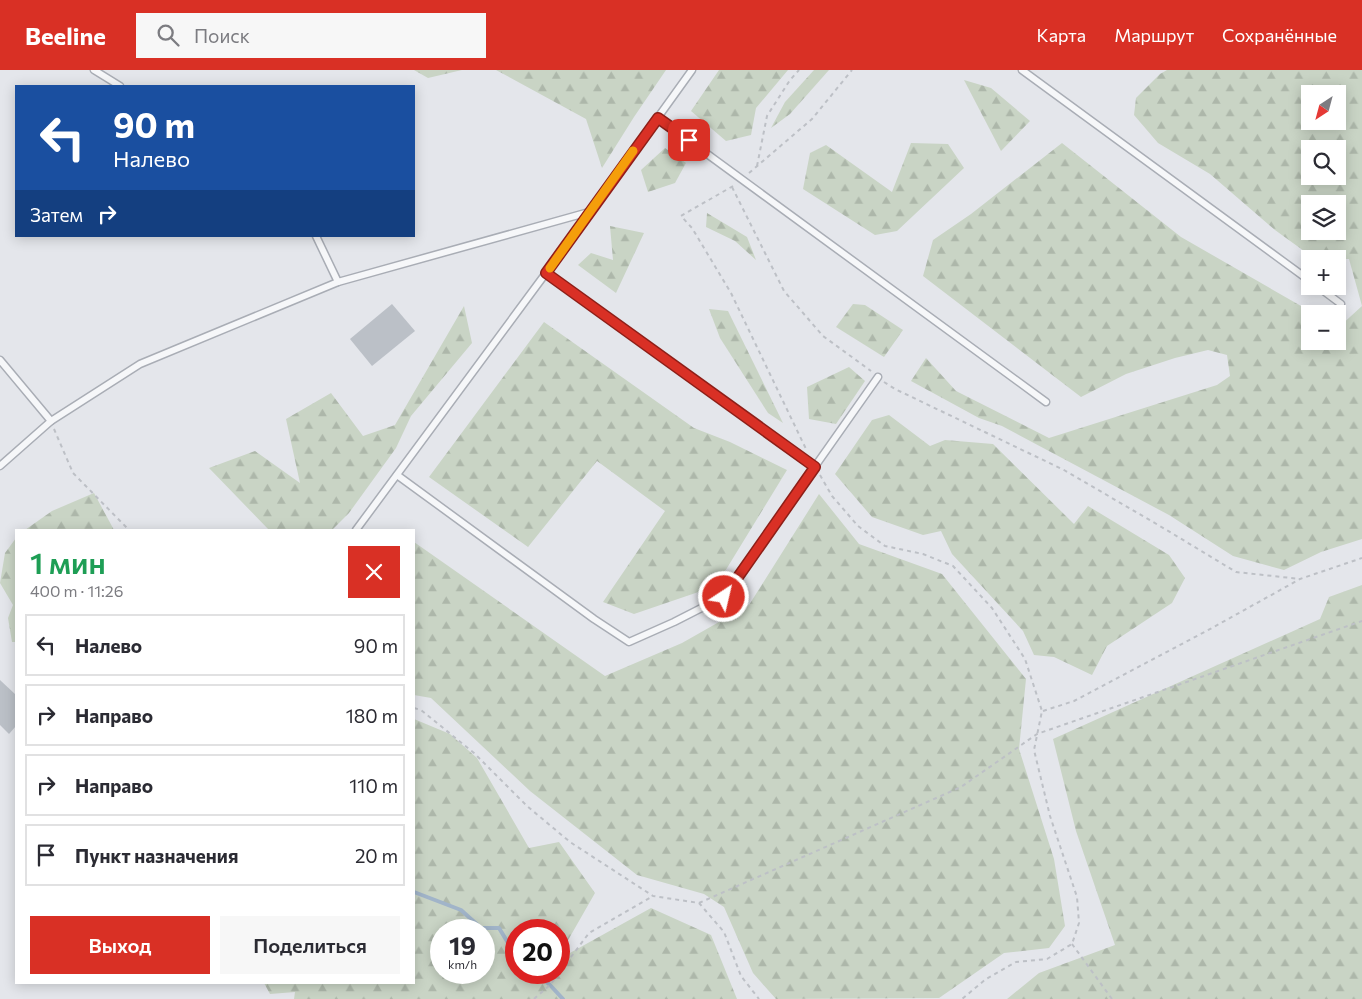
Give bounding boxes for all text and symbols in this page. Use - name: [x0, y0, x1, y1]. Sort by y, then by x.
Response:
- search box: [136, 13, 486, 58]
- text: Beeline: [25, 21, 106, 50]
- icon: search: [154, 21, 182, 49]
- text: Поиск: [194, 24, 250, 47]
- text: Карта: [1037, 24, 1086, 46]
- text: Маршрут: [1114, 24, 1194, 46]
- text: Сохранённые: [1222, 24, 1337, 46]
- north arrow: [1301, 85, 1346, 130]
- map controls: [1301, 85, 1346, 350]
- text: 90 m: [113, 102, 195, 145]
- icon: left: [30, 105, 95, 170]
- pin: [668, 119, 710, 161]
- icon: arrive: [675, 126, 703, 154]
- button: search: [1301, 140, 1346, 185]
- text: Налево: [113, 145, 190, 172]
- button: layers: [1301, 195, 1346, 240]
- icon: right: [93, 200, 121, 228]
- text: Затем: [30, 203, 83, 226]
- button: +: [1301, 250, 1346, 295]
- button: −: [1301, 305, 1346, 350]
- text: 1 мин: [30, 543, 106, 580]
- button: close: [348, 546, 400, 598]
- position arrow: [697, 570, 749, 622]
- text: 400 m · 11:26: [30, 581, 123, 600]
- icon: left: [32, 631, 60, 659]
- text: Налево: [75, 634, 142, 657]
- text: 90 m: [354, 634, 398, 657]
- icon: right: [32, 701, 60, 729]
- text: Направо: [75, 704, 153, 727]
- text: 180 m: [346, 704, 398, 727]
- icon: right: [32, 771, 60, 799]
- text: Направо: [75, 774, 153, 797]
- text: 110 m: [349, 774, 398, 797]
- icon: arrive: [32, 841, 60, 869]
- text: Пункт назначения: [75, 844, 238, 867]
- text: 20 m: [355, 844, 398, 867]
- button: Выход: [30, 916, 210, 974]
- button: Поделиться: [220, 916, 400, 974]
- speed limit sign: 20: [505, 919, 570, 984]
- text: 19: [449, 930, 476, 960]
- text: km/h: [448, 957, 477, 971]

